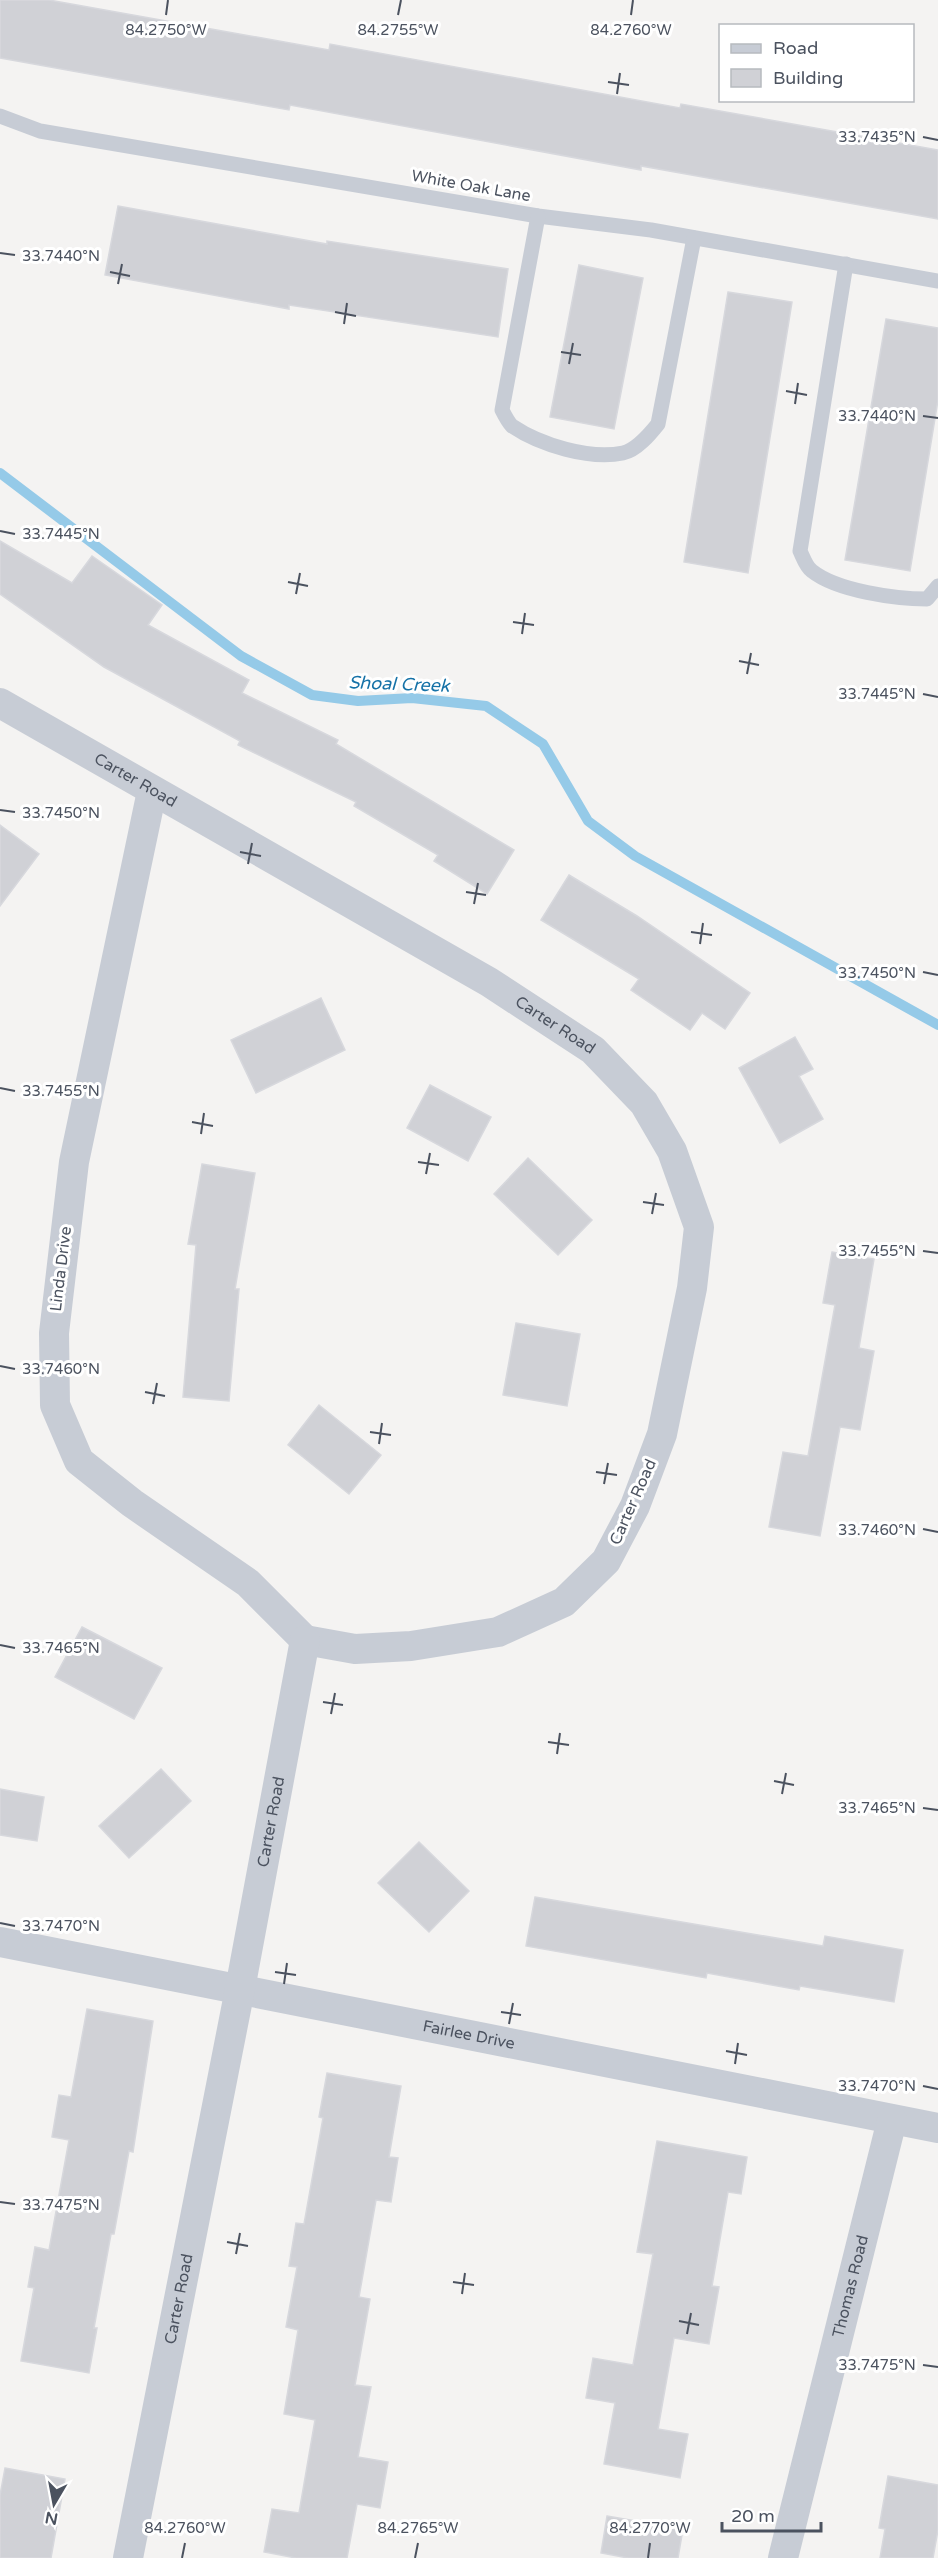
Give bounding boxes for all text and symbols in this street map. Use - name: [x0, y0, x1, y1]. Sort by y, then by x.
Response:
- text: 84.2750°W: [125, 21, 207, 39]
- text: 84.2755°W: [358, 21, 438, 39]
- text: 84.2760°W: [590, 21, 672, 39]
- legend: [719, 24, 914, 102]
- text: Road: [773, 37, 818, 59]
- text: Building: [773, 67, 843, 89]
- text: 33.7435°N: [838, 128, 916, 146]
- street label: White Oak Lane: [410, 166, 532, 206]
- text: 33.7440°N: [22, 247, 100, 265]
- text: 33.7440°N: [838, 407, 916, 425]
- text: 33.7445°N: [22, 525, 100, 543]
- water label: Shoal Creek: [348, 671, 451, 697]
- text: 33.7445°N: [838, 685, 916, 703]
- street label: Carter Road: [91, 749, 180, 812]
- text: 33.7450°N: [22, 804, 100, 822]
- text: 33.7450°N: [838, 964, 916, 982]
- street label: Carter Road: [511, 992, 599, 1059]
- text: 33.7455°N: [22, 1082, 100, 1100]
- street label: Linda Drive: [46, 1225, 76, 1313]
- text: 33.7455°N: [838, 1242, 916, 1260]
- text: 33.7460°N: [22, 1360, 100, 1378]
- street label: Carter Road: [605, 1456, 661, 1548]
- text: 33.7460°N: [838, 1521, 916, 1539]
- text: 33.7465°N: [22, 1639, 100, 1657]
- street label: Carter Road: [253, 1775, 289, 1869]
- text: 33.7465°N: [838, 1799, 916, 1817]
- text: 33.7470°N: [22, 1917, 100, 1935]
- street label: Fairlee Drive: [421, 2016, 517, 2054]
- text: 33.7470°N: [838, 2077, 916, 2095]
- text: 33.7475°N: [22, 2196, 100, 2214]
- street label: Thomas Road: [828, 2233, 873, 2340]
- street label: Carter Road: [160, 2252, 198, 2346]
- text: 33.7475°N: [838, 2356, 916, 2374]
- north arrow: [24, 2474, 84, 2534]
- scale bar: [722, 2495, 821, 2533]
- text: 20 m: [731, 2505, 775, 2527]
- text: N: [44, 2507, 60, 2529]
- text: 84.2760°W: [144, 2519, 226, 2537]
- text: 84.2765°W: [378, 2519, 458, 2537]
- text: 84.2770°W: [609, 2519, 691, 2537]

